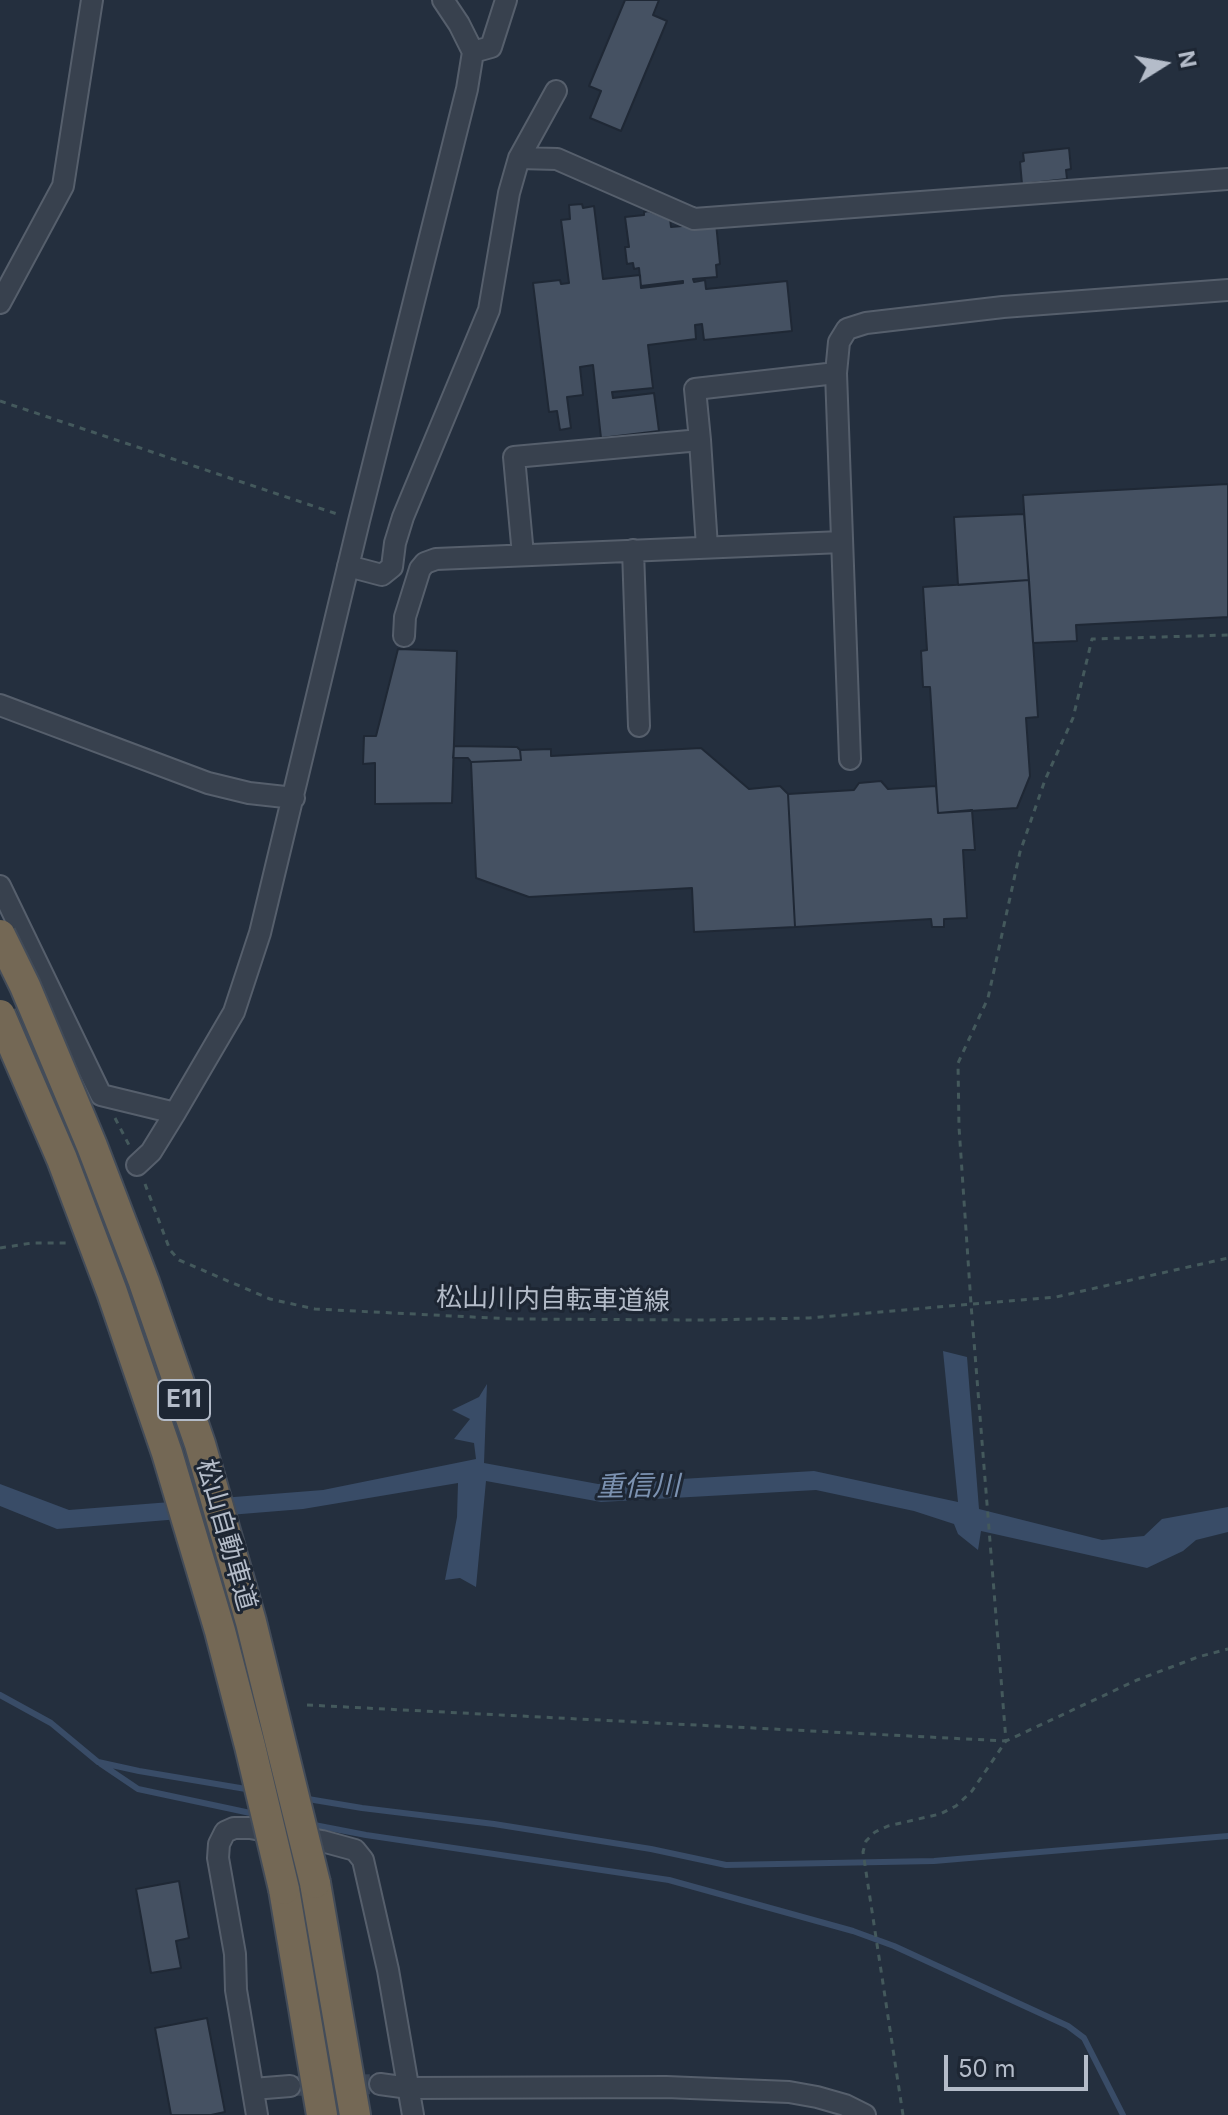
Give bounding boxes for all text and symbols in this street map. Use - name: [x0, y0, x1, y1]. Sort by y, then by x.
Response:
- north arrow: [1124, 24, 1204, 104]
- text: N: [1173, 49, 1202, 70]
- street label: 松山川内自転車道線: [436, 1282, 670, 1318]
- road number: E11: [158, 1380, 210, 1420]
- street label: 松山自動車道: [190, 1456, 262, 1614]
- water label: 重信川: [596, 1469, 680, 1505]
- scale bar: [948, 2039, 1092, 2089]
- text: 50 m: [958, 2054, 1016, 2083]

